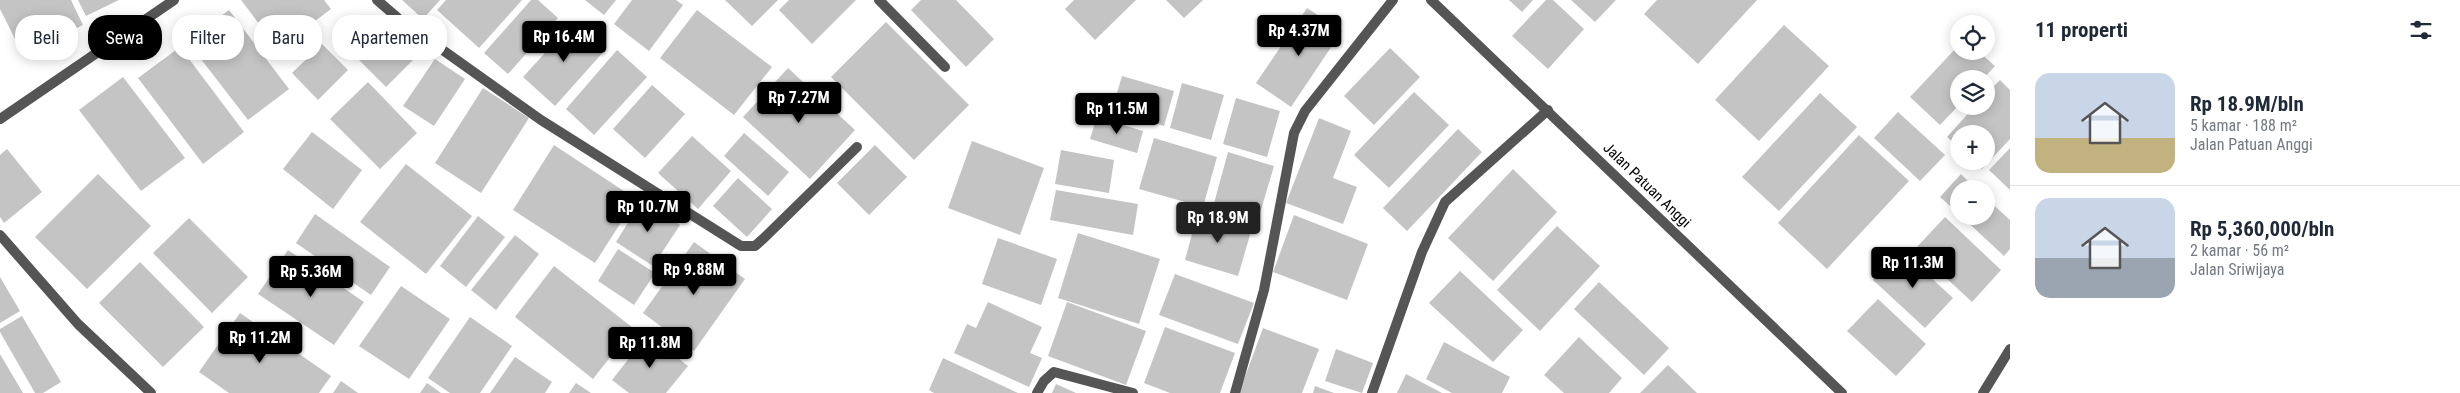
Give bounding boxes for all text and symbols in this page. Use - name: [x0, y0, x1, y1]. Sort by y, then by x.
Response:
- chip: Beli: [15, 15, 78, 60]
- chip: Sewa: [88, 15, 162, 60]
- chip: Filter: [172, 15, 244, 60]
- chip: Baru: [254, 15, 322, 60]
- chip: Apartemen: [332, 15, 447, 60]
- pin: Rp 4.37M: [1247, 15, 1351, 57]
- map controls: [1950, 15, 1995, 225]
- button: locate: [1950, 15, 1995, 60]
- icon: filters: [2407, 16, 2435, 44]
- text: 11 properti: [2035, 18, 2128, 42]
- pin: Rp 16.4M: [512, 20, 616, 63]
- text: Rp 4.37M: [1268, 21, 1330, 40]
- text: Rp 16.4M: [533, 27, 595, 46]
- button: layers: [1950, 70, 1995, 115]
- pin: Rp 7.27M: [747, 82, 851, 124]
- text: Rp 7.27M: [768, 88, 830, 107]
- pin: Rp 11.5M: [1065, 92, 1169, 135]
- text: Rp 18.9M/bln: [2190, 92, 2304, 116]
- icon: home: [2075, 93, 2135, 153]
- text: Rp 11.5M: [1086, 99, 1148, 118]
- text: 5 kamar · 188 m²: [2190, 116, 2297, 135]
- button: +: [1950, 125, 1995, 170]
- text: Jalan Patuan Anggi: [2190, 135, 2313, 154]
- street label: Jalan Patuan Anggi: [1599, 139, 1695, 231]
- button: −: [1950, 180, 1995, 225]
- pin: Rp 10.7M: [596, 190, 700, 233]
- text: Rp 10.7M: [617, 197, 679, 216]
- pin: Rp 18.9M: [1166, 202, 1270, 244]
- text: Rp 18.9M: [1187, 208, 1249, 227]
- text: Rp 5,360,000/bln: [2190, 217, 2334, 241]
- icon: home: [2075, 218, 2135, 278]
- text: 2 kamar · 56 m²: [2190, 241, 2289, 260]
- pin: Rp 11.3M: [1861, 246, 1965, 289]
- text: Rp 11.3M: [1882, 253, 1944, 272]
- pin: Rp 9.88M: [642, 254, 746, 296]
- pin: Rp 5.36M: [259, 256, 363, 298]
- text: Rp 9.88M: [663, 260, 725, 279]
- text: Jalan Sriwijaya: [2190, 260, 2284, 279]
- text: Rp 5.36M: [280, 262, 342, 281]
- pin: Rp 11.2M: [208, 322, 312, 364]
- pin: Rp 11.8M: [598, 326, 702, 369]
- text: Rp 11.2M: [229, 328, 291, 347]
- text: Rp 11.8M: [619, 333, 681, 352]

